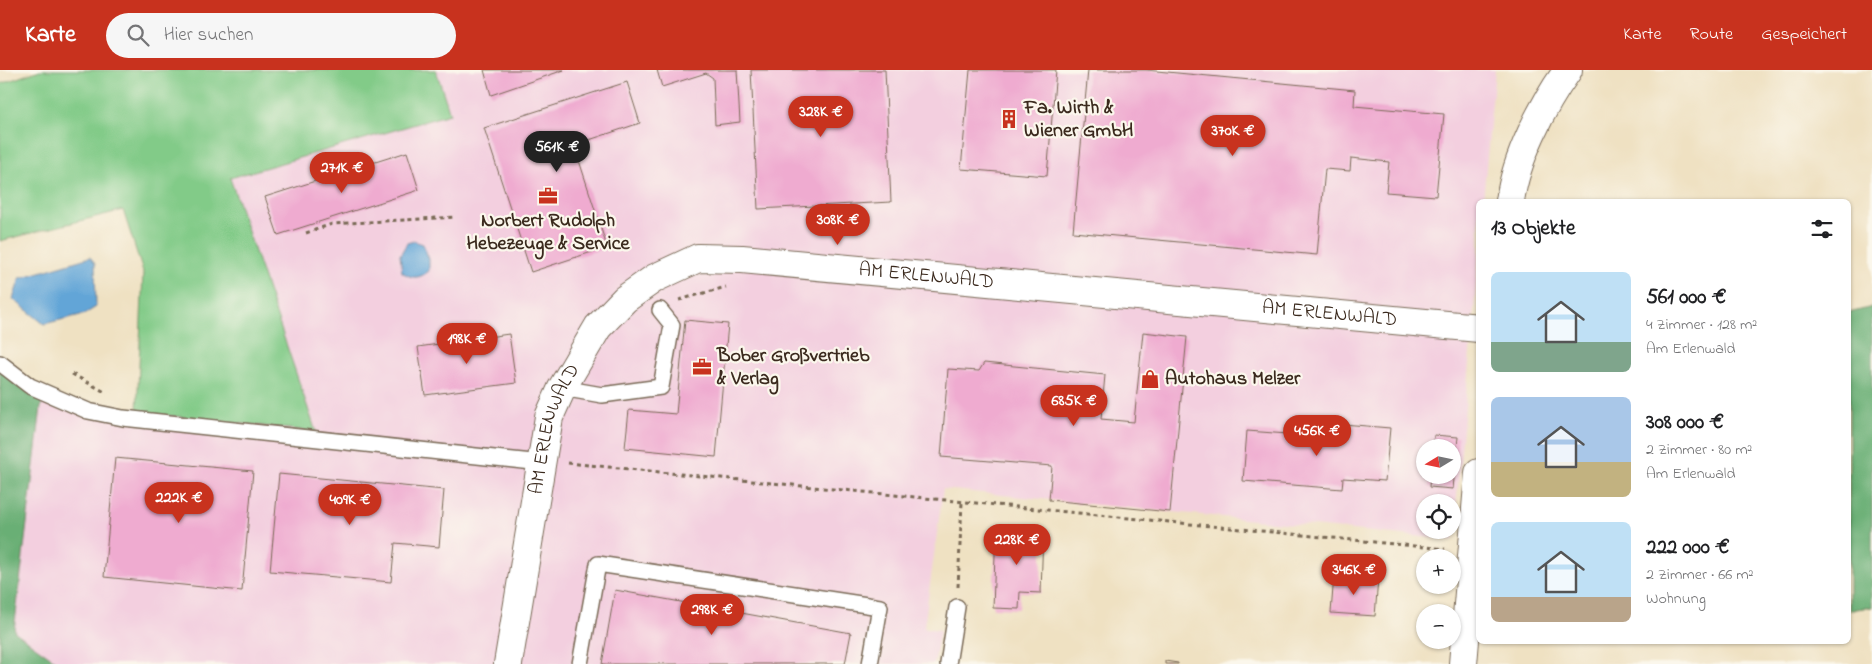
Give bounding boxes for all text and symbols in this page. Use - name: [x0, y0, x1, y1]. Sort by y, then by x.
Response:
- search box: [106, 13, 456, 58]
- text: Karte: [25, 18, 76, 53]
- icon: search: [124, 21, 152, 49]
- text: Hier suchen: [164, 22, 253, 49]
- text: Karte: [1623, 22, 1661, 48]
- text: Route: [1689, 22, 1733, 48]
- text: Gespeichert: [1761, 22, 1847, 48]
- place label: Fa. Wirth & Wiener GmbH: [1023, 94, 1134, 146]
- pin: 328K €: [780, 96, 862, 138]
- text: 328K €: [799, 100, 843, 124]
- building icon: Fa. Wirth & Wiener GmbH: [998, 108, 1020, 130]
- pin: 370K €: [1192, 114, 1274, 157]
- text: 370K €: [1211, 119, 1255, 143]
- pin: 561K €: [516, 131, 598, 173]
- text: 561K €: [535, 135, 579, 159]
- pin: 271K €: [301, 152, 383, 194]
- text: 271K €: [321, 156, 363, 180]
- office icon: Norbert Rudolph Hebezeuge & Service: [537, 185, 559, 207]
- pin: 308K €: [797, 204, 879, 246]
- place label: Norbert Rudolph Hebezeuge & Service: [466, 207, 631, 260]
- text: 308K €: [817, 208, 859, 232]
- text: 13 Objekte: [1491, 214, 1575, 244]
- icon: filters: [1808, 215, 1836, 243]
- street label: AM ERLENWALD: [857, 255, 995, 297]
- text: 561 000 €: [1646, 283, 1726, 313]
- icon: home: [1531, 292, 1591, 352]
- street label: AM ERLENWALD: [1261, 293, 1398, 335]
- text: 4 Zimmer · 128 m²: [1646, 313, 1757, 337]
- pin: 198K €: [426, 322, 508, 365]
- text: 198K €: [448, 327, 486, 351]
- text: Am Erlenwald: [1646, 337, 1736, 361]
- place label: Bober Großvertrieb & Verlag: [716, 342, 870, 395]
- office icon: Bober Großvertrieb & Verlag: [691, 356, 713, 378]
- street label: AM ERLENWALD: [522, 359, 588, 497]
- place label: Autohaus Melzer: [1165, 365, 1301, 394]
- shop icon: Autohaus Melzer: [1139, 368, 1161, 390]
- pin: 685K €: [1033, 384, 1115, 427]
- text: 685K €: [1051, 389, 1097, 413]
- text: 308 000 €: [1646, 408, 1724, 438]
- pin: 456K €: [1276, 414, 1358, 457]
- icon: home: [1531, 417, 1591, 477]
- text: 456K €: [1294, 419, 1340, 443]
- text: 2 Zimmer · 80 m²: [1646, 438, 1752, 462]
- north arrow: [1416, 439, 1461, 484]
- map controls: [1416, 439, 1461, 649]
- text: Am Erlenwald: [1646, 462, 1736, 486]
- pin: 222K €: [138, 482, 220, 524]
- pin: 409K €: [309, 484, 391, 526]
- text: 222K €: [156, 486, 202, 510]
- text: 409K €: [329, 488, 371, 512]
- button: locate: [1416, 494, 1461, 539]
- pin: 228K €: [976, 524, 1058, 566]
- text: 228K €: [995, 528, 1039, 552]
- text: 222 000 €: [1646, 533, 1730, 563]
- icon: home: [1531, 542, 1591, 602]
- button: +: [1416, 549, 1461, 594]
- pin: 346K €: [1313, 554, 1395, 596]
- text: 346K €: [1332, 558, 1376, 582]
- text: 2 Zimmer · 66 m²: [1646, 563, 1754, 587]
- text: Wohnung: [1646, 587, 1706, 611]
- pin: 298K €: [671, 594, 753, 636]
- text: 298K €: [691, 598, 733, 622]
- button: −: [1416, 604, 1461, 649]

